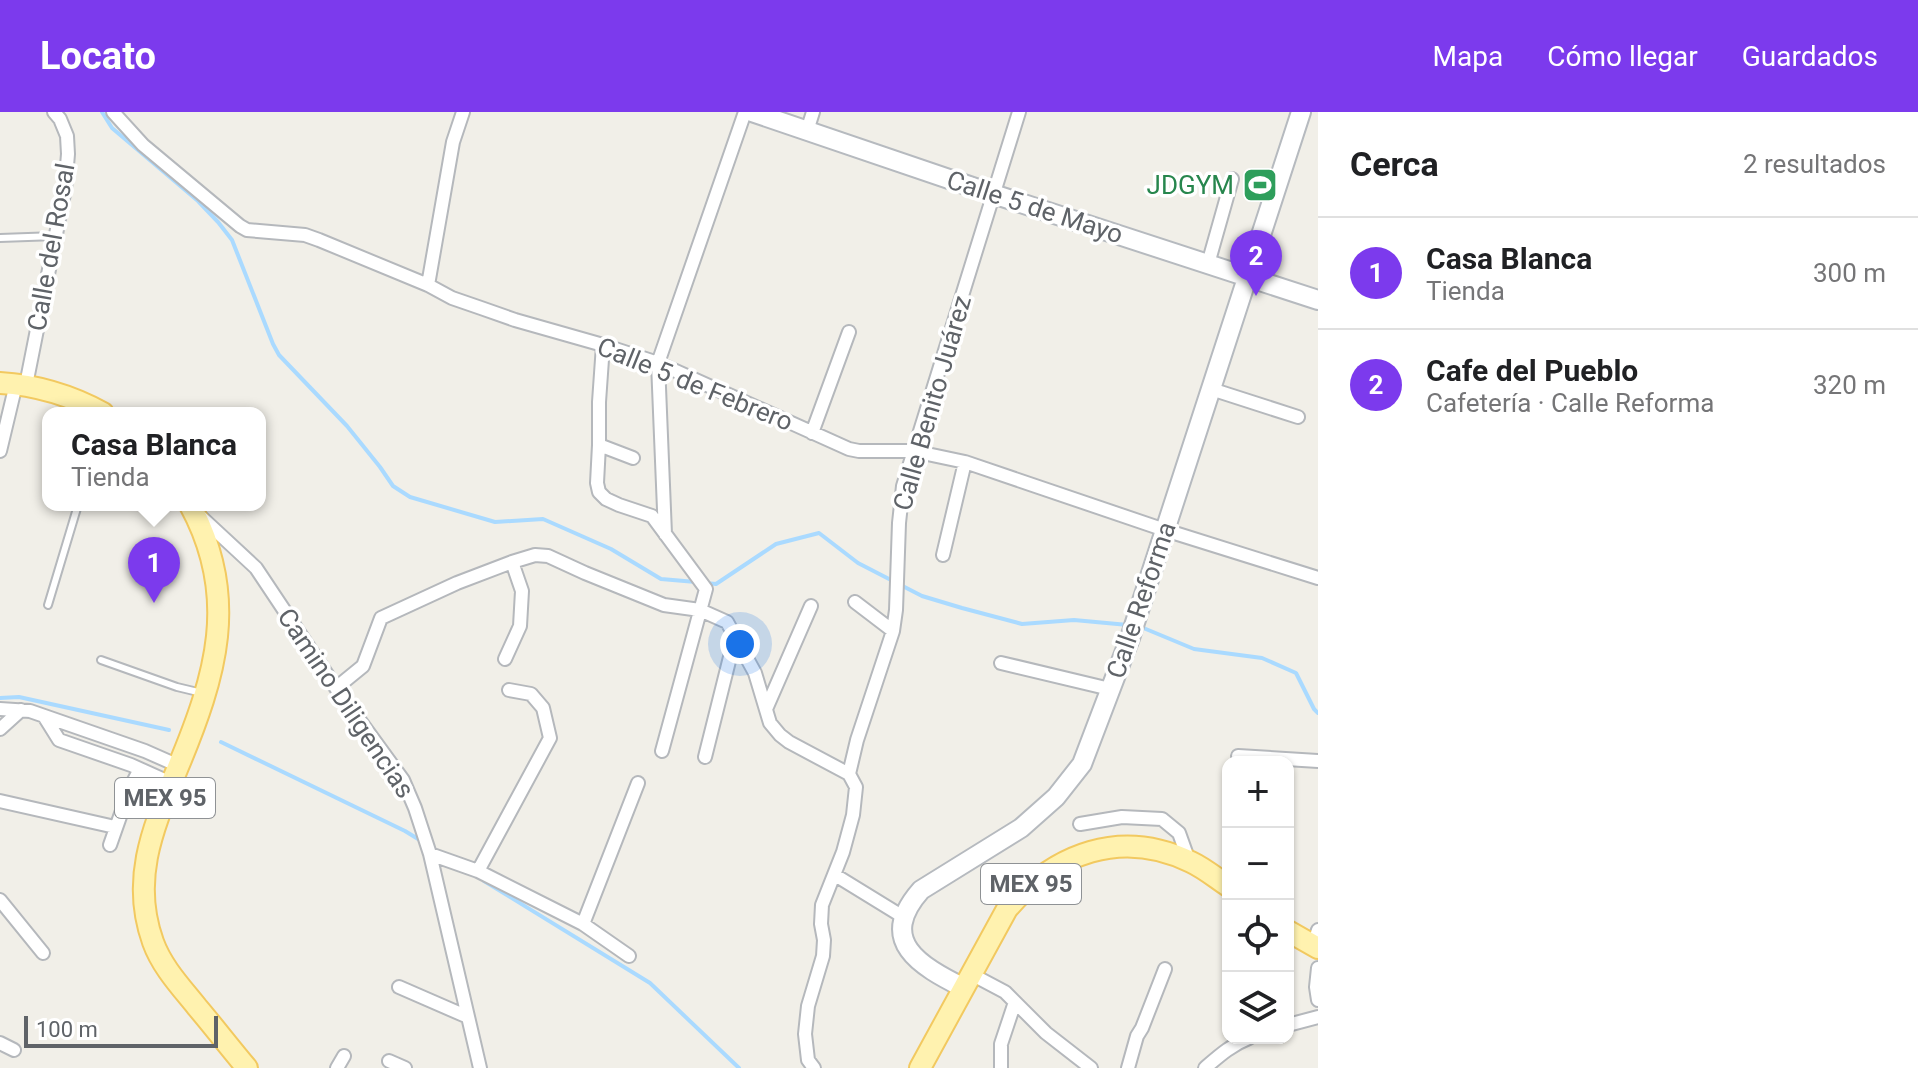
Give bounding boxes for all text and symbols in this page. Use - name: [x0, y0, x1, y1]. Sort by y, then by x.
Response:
- text: Locato: [40, 34, 156, 78]
- text: Mapa: [1433, 40, 1503, 73]
- text: Cómo llegar: [1547, 40, 1698, 73]
- text: Guardados: [1742, 40, 1878, 73]
- text: Cerca: [1350, 144, 1439, 184]
- text: 2 resultados: [1743, 149, 1886, 179]
- street label: Calle del Rosal: [21, 161, 81, 333]
- street label: Calle 5 de Mayo: [943, 164, 1127, 250]
- sports icon: JDGYM: [1241, 166, 1279, 204]
- place label: JDGYM: [1147, 170, 1234, 200]
- pin: 2: [1230, 230, 1282, 296]
- text: Casa Blanca: [1426, 241, 1592, 276]
- text: 1: [1369, 258, 1383, 288]
- text: 300 m: [1813, 258, 1886, 288]
- text: Tienda: [1426, 276, 1505, 306]
- street label: Calle Benito Juárez: [887, 292, 977, 514]
- street label: Calle 5 de Febrero: [593, 331, 797, 437]
- text: Cafe del Pueblo: [1426, 353, 1638, 388]
- text: 2: [1369, 370, 1383, 400]
- text: 320 m: [1813, 370, 1886, 400]
- text: Cafetería · Calle Reforma: [1426, 388, 1714, 418]
- popup: [42, 407, 266, 511]
- text: Casa Blanca: [71, 427, 237, 462]
- text: Tienda: [71, 462, 150, 492]
- street label: Calle Reforma: [1100, 518, 1182, 682]
- pin: 1: [128, 537, 180, 603]
- street label: Camino Diligencias: [271, 603, 421, 803]
- your location: [720, 624, 760, 664]
- map controls: [1222, 756, 1294, 1044]
- button: +: [1222, 756, 1294, 828]
- road number: MEX 95: [115, 778, 215, 818]
- button: −: [1222, 828, 1294, 900]
- road number: MEX 95: [981, 864, 1081, 904]
- button: locate: [1222, 900, 1294, 972]
- button: layers: [1222, 972, 1294, 1044]
- scale bar: [24, 1012, 218, 1048]
- text: 100 m: [36, 1017, 98, 1042]

